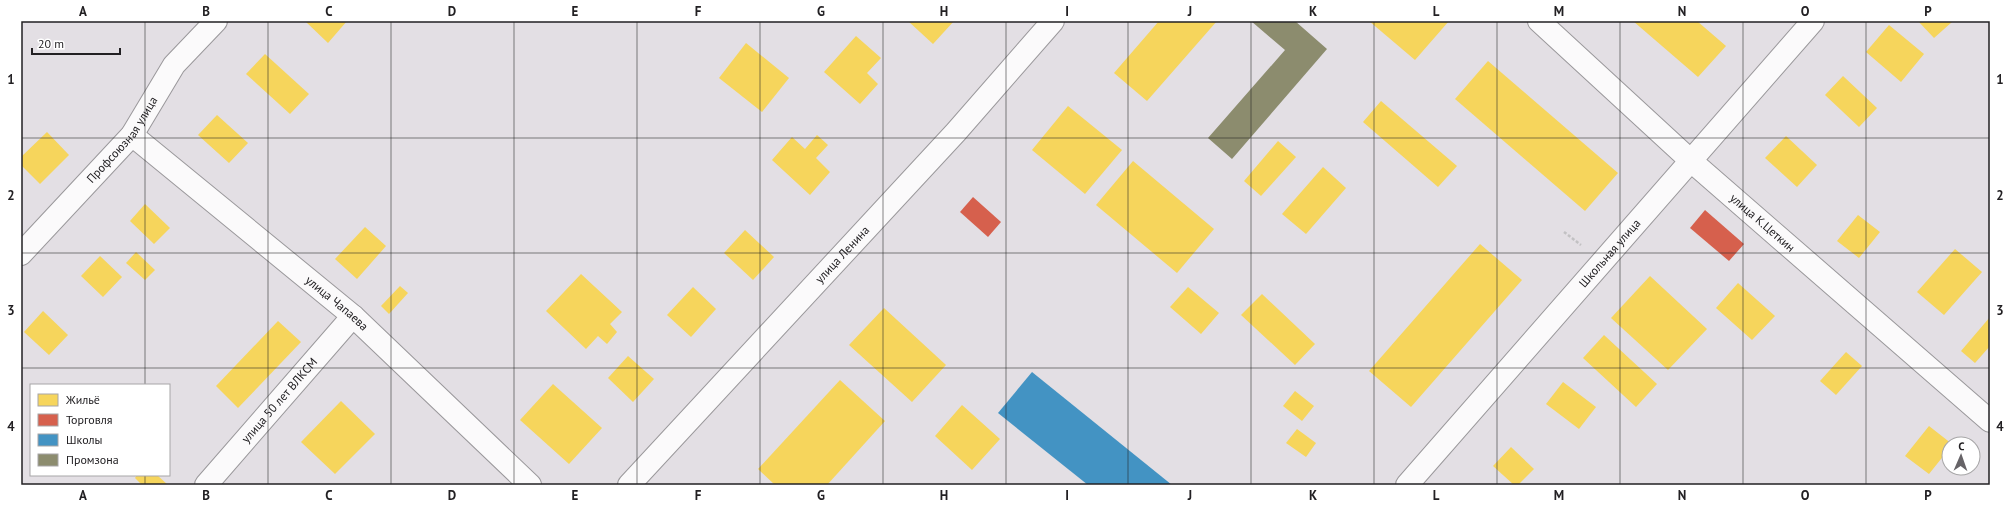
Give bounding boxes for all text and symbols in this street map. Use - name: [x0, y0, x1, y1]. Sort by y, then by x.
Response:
- text: A: [79, 3, 87, 20]
- text: B: [202, 3, 210, 20]
- text: C: [325, 3, 333, 20]
- text: D: [448, 3, 456, 20]
- text: E: [572, 3, 579, 20]
- text: F: [695, 3, 702, 20]
- text: G: [817, 3, 825, 20]
- text: H: [940, 3, 948, 20]
- text: I: [1065, 3, 1069, 20]
- text: J: [1187, 3, 1192, 20]
- text: K: [1309, 3, 1317, 20]
- text: L: [1433, 3, 1440, 20]
- text: M: [1554, 3, 1564, 20]
- text: N: [1678, 3, 1686, 20]
- text: O: [1801, 3, 1810, 20]
- text: P: [1924, 3, 1932, 20]
- scale bar: [32, 30, 120, 56]
- text: 20 m: [38, 36, 64, 51]
- text: 1: [7, 71, 15, 88]
- text: 1: [1996, 71, 2004, 88]
- street label: Профсоюзная улица: [83, 94, 160, 186]
- text: 2: [7, 187, 15, 204]
- text: 2: [1996, 187, 2004, 204]
- street label: улица К.Цеткин: [1727, 190, 1798, 255]
- street label: Школьная улица: [1575, 216, 1643, 290]
- street label: улица Ленина: [812, 222, 872, 286]
- street label: улица Чапаева: [303, 272, 372, 334]
- text: 3: [7, 302, 15, 319]
- text: 3: [1996, 302, 2004, 319]
- street label: улица 50 лет ВЛКСМ: [238, 355, 320, 446]
- legend: [30, 384, 170, 476]
- text: Жильё: [65, 392, 100, 407]
- text: Торговля: [66, 412, 112, 427]
- text: 4: [7, 418, 15, 435]
- text: 4: [1996, 418, 2004, 435]
- text: Школы: [66, 432, 102, 447]
- north arrow: [1941, 436, 1981, 476]
- text: С: [1958, 439, 1965, 453]
- text: Промзона: [66, 452, 119, 467]
- text: A: [79, 487, 87, 504]
- text: B: [202, 487, 210, 504]
- text: C: [325, 487, 333, 504]
- text: D: [448, 487, 456, 504]
- text: E: [572, 487, 579, 504]
- text: F: [695, 487, 702, 504]
- text: G: [817, 487, 825, 504]
- text: H: [940, 487, 948, 504]
- text: I: [1065, 487, 1069, 504]
- text: J: [1187, 487, 1192, 504]
- text: K: [1309, 487, 1317, 504]
- text: L: [1433, 487, 1440, 504]
- text: M: [1554, 487, 1564, 504]
- text: N: [1678, 487, 1686, 504]
- text: O: [1801, 487, 1810, 504]
- text: P: [1924, 487, 1932, 504]

